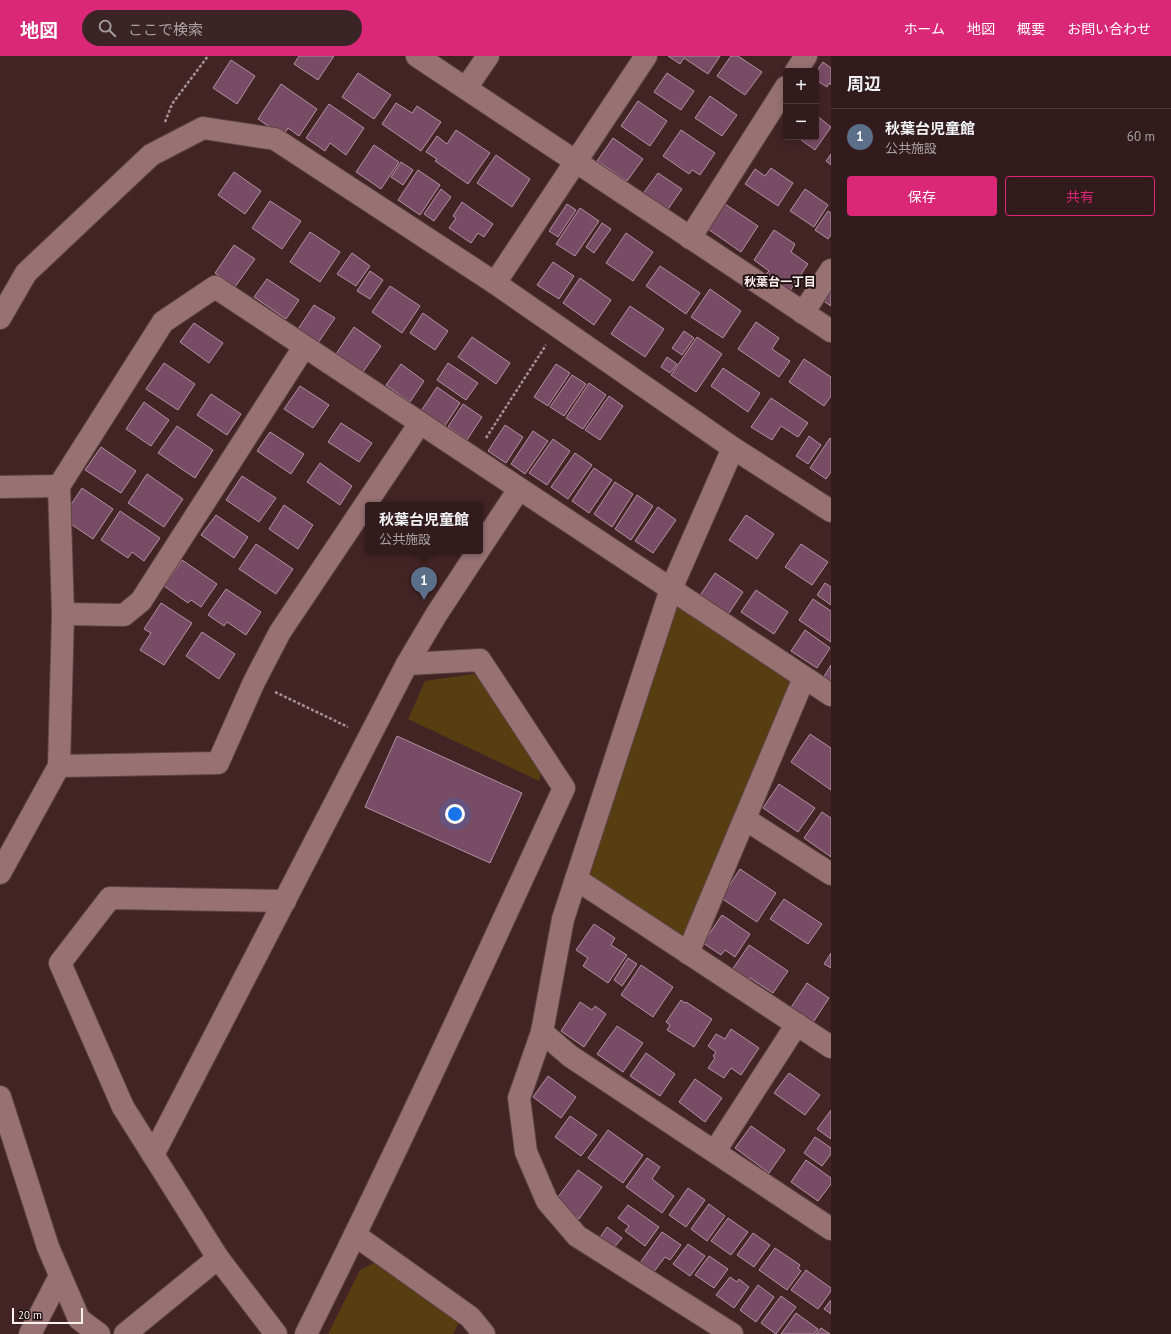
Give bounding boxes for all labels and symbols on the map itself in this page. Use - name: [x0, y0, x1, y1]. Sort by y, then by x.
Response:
- district label: 秋葉台一丁目: [744, 274, 816, 289]
- pin: 1: [411, 567, 437, 600]
- your location: [445, 804, 465, 824]
- scale bar: [12, 1306, 83, 1325]

